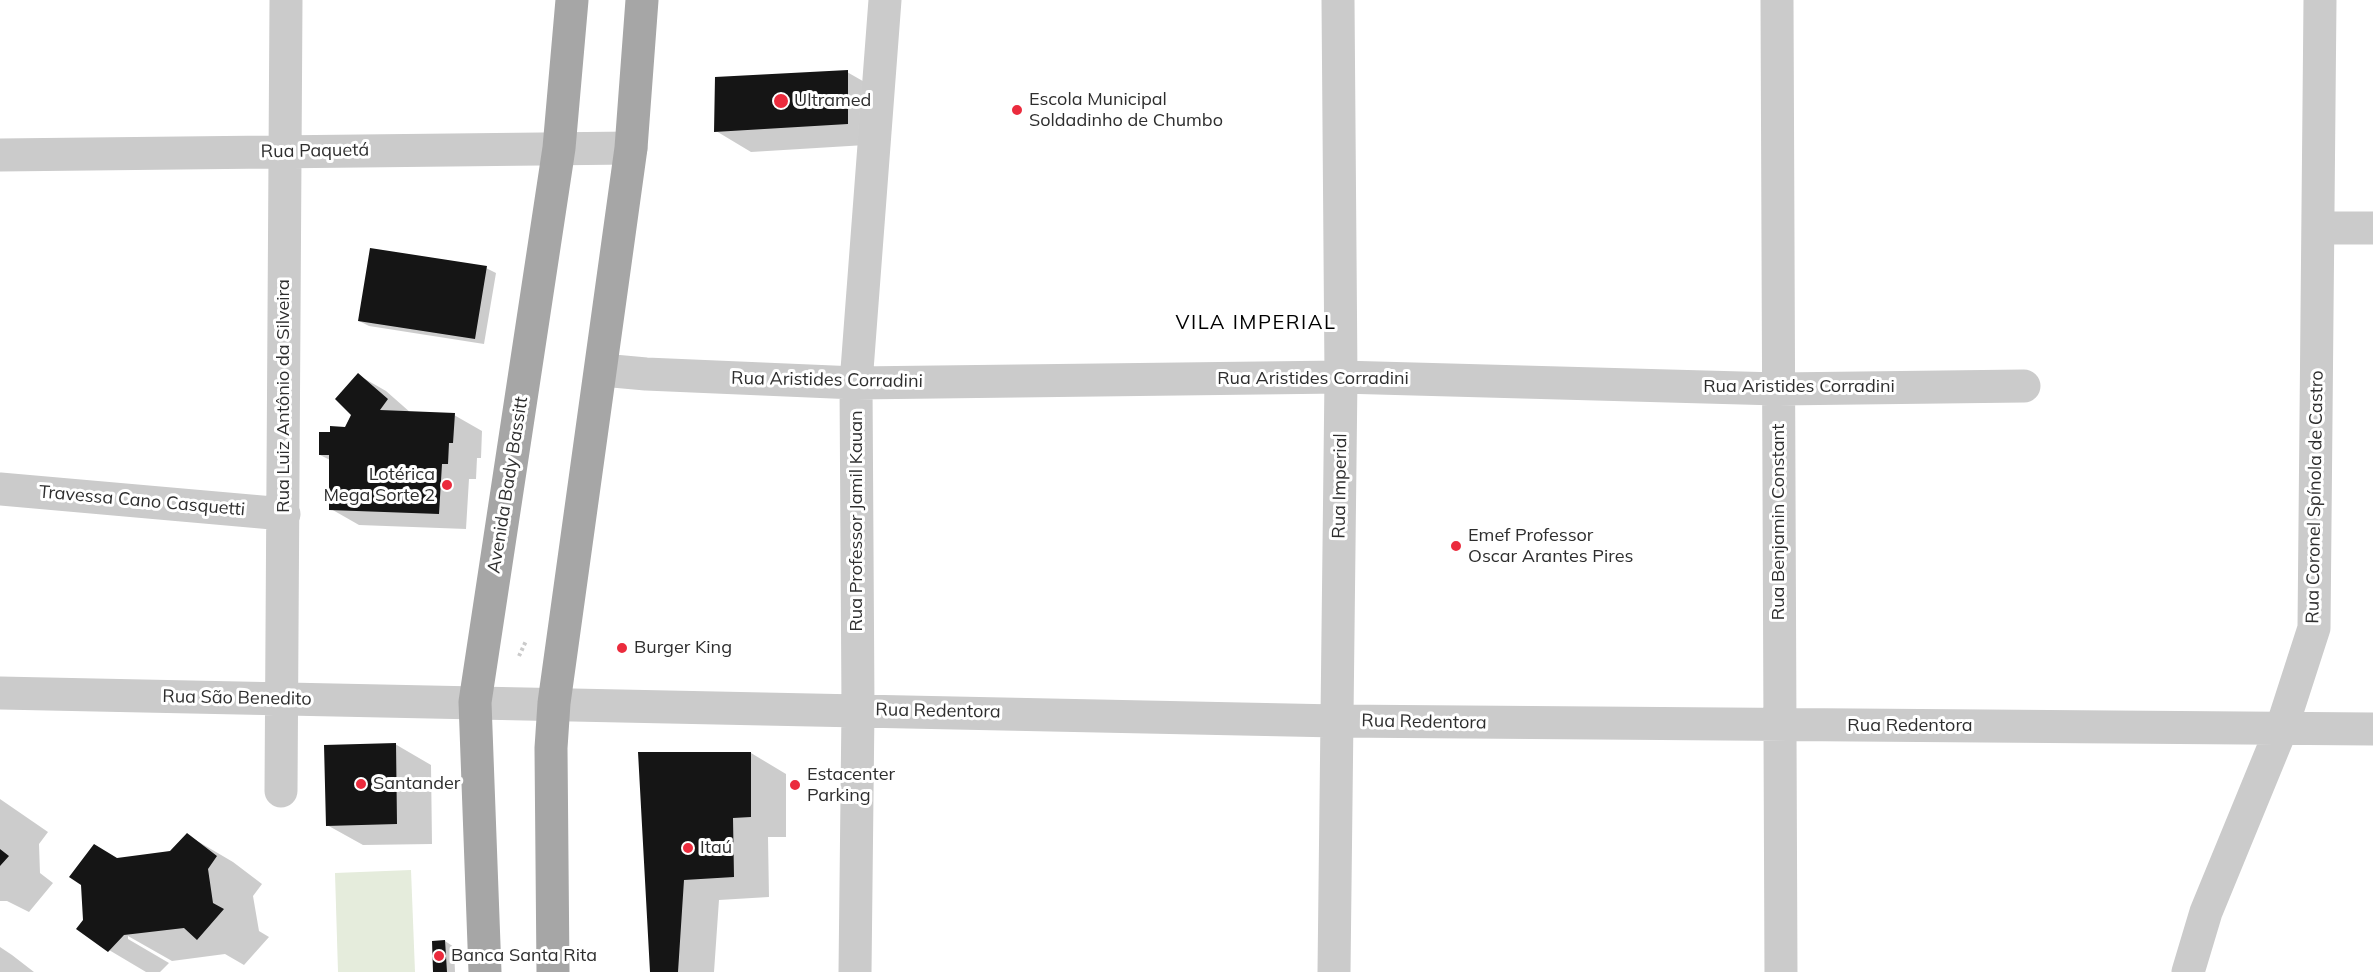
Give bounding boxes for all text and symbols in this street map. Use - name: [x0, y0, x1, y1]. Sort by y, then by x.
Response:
- place label: Escola Municipal Soldadinho de Chumbo: [1029, 89, 1223, 132]
- place label: Ultramed: [794, 90, 871, 112]
- marker: Ultramed: [772, 92, 790, 110]
- marker: Escola Municipal Soldadinho de Chumbo: [1010, 103, 1024, 117]
- street label: Rua Paquetá: [261, 139, 369, 163]
- street label: Rua Luiz Antônio da Silveira: [273, 279, 295, 513]
- district label: VILA IMPERIAL: [1176, 311, 1336, 335]
- street label: Rua Aristides Corradini: [731, 368, 923, 392]
- street label: Rua Aristides Corradini: [1217, 368, 1409, 390]
- street label: Rua Coronel Spínola de Castro: [2302, 370, 2328, 624]
- street label: Rua Aristides Corradini: [1703, 376, 1895, 398]
- street label: Avenida Bady Bassitt: [483, 395, 533, 575]
- street label: Rua Professor Jamil Kauan: [846, 410, 868, 632]
- street label: Rua Benjamin Constant: [1768, 424, 1790, 620]
- street label: Rua Imperial: [1328, 433, 1352, 539]
- place label: Lotérica Mega Sorte 2: [323, 464, 435, 506]
- marker: Lotérica Mega Sorte 2: [440, 478, 454, 492]
- street label: Travessa Cano Casquetti: [38, 481, 246, 521]
- place label: Emef Professor Oscar Arantes Pires: [1468, 525, 1633, 568]
- marker: Emef Professor Oscar Arantes Pires: [1449, 539, 1463, 553]
- place label: Burger King: [634, 637, 732, 659]
- marker: Burger King: [615, 641, 629, 655]
- street label: Rua São Benedito: [162, 686, 312, 710]
- street label: Rua Redentora: [875, 699, 1001, 723]
- street label: Rua Redentora: [1361, 710, 1487, 734]
- street label: Rua Redentora: [1847, 715, 1973, 737]
- place label: Estacenter Parking: [807, 764, 895, 806]
- place label: Santander: [373, 773, 460, 795]
- marker: Santander: [354, 777, 368, 791]
- marker: Estacenter Parking: [788, 778, 802, 792]
- place label: Itaú: [700, 837, 732, 859]
- marker: Itaú: [681, 841, 695, 855]
- place label: Banca Santa Rita: [451, 945, 597, 967]
- marker: Banca Santa Rita: [432, 949, 446, 963]

